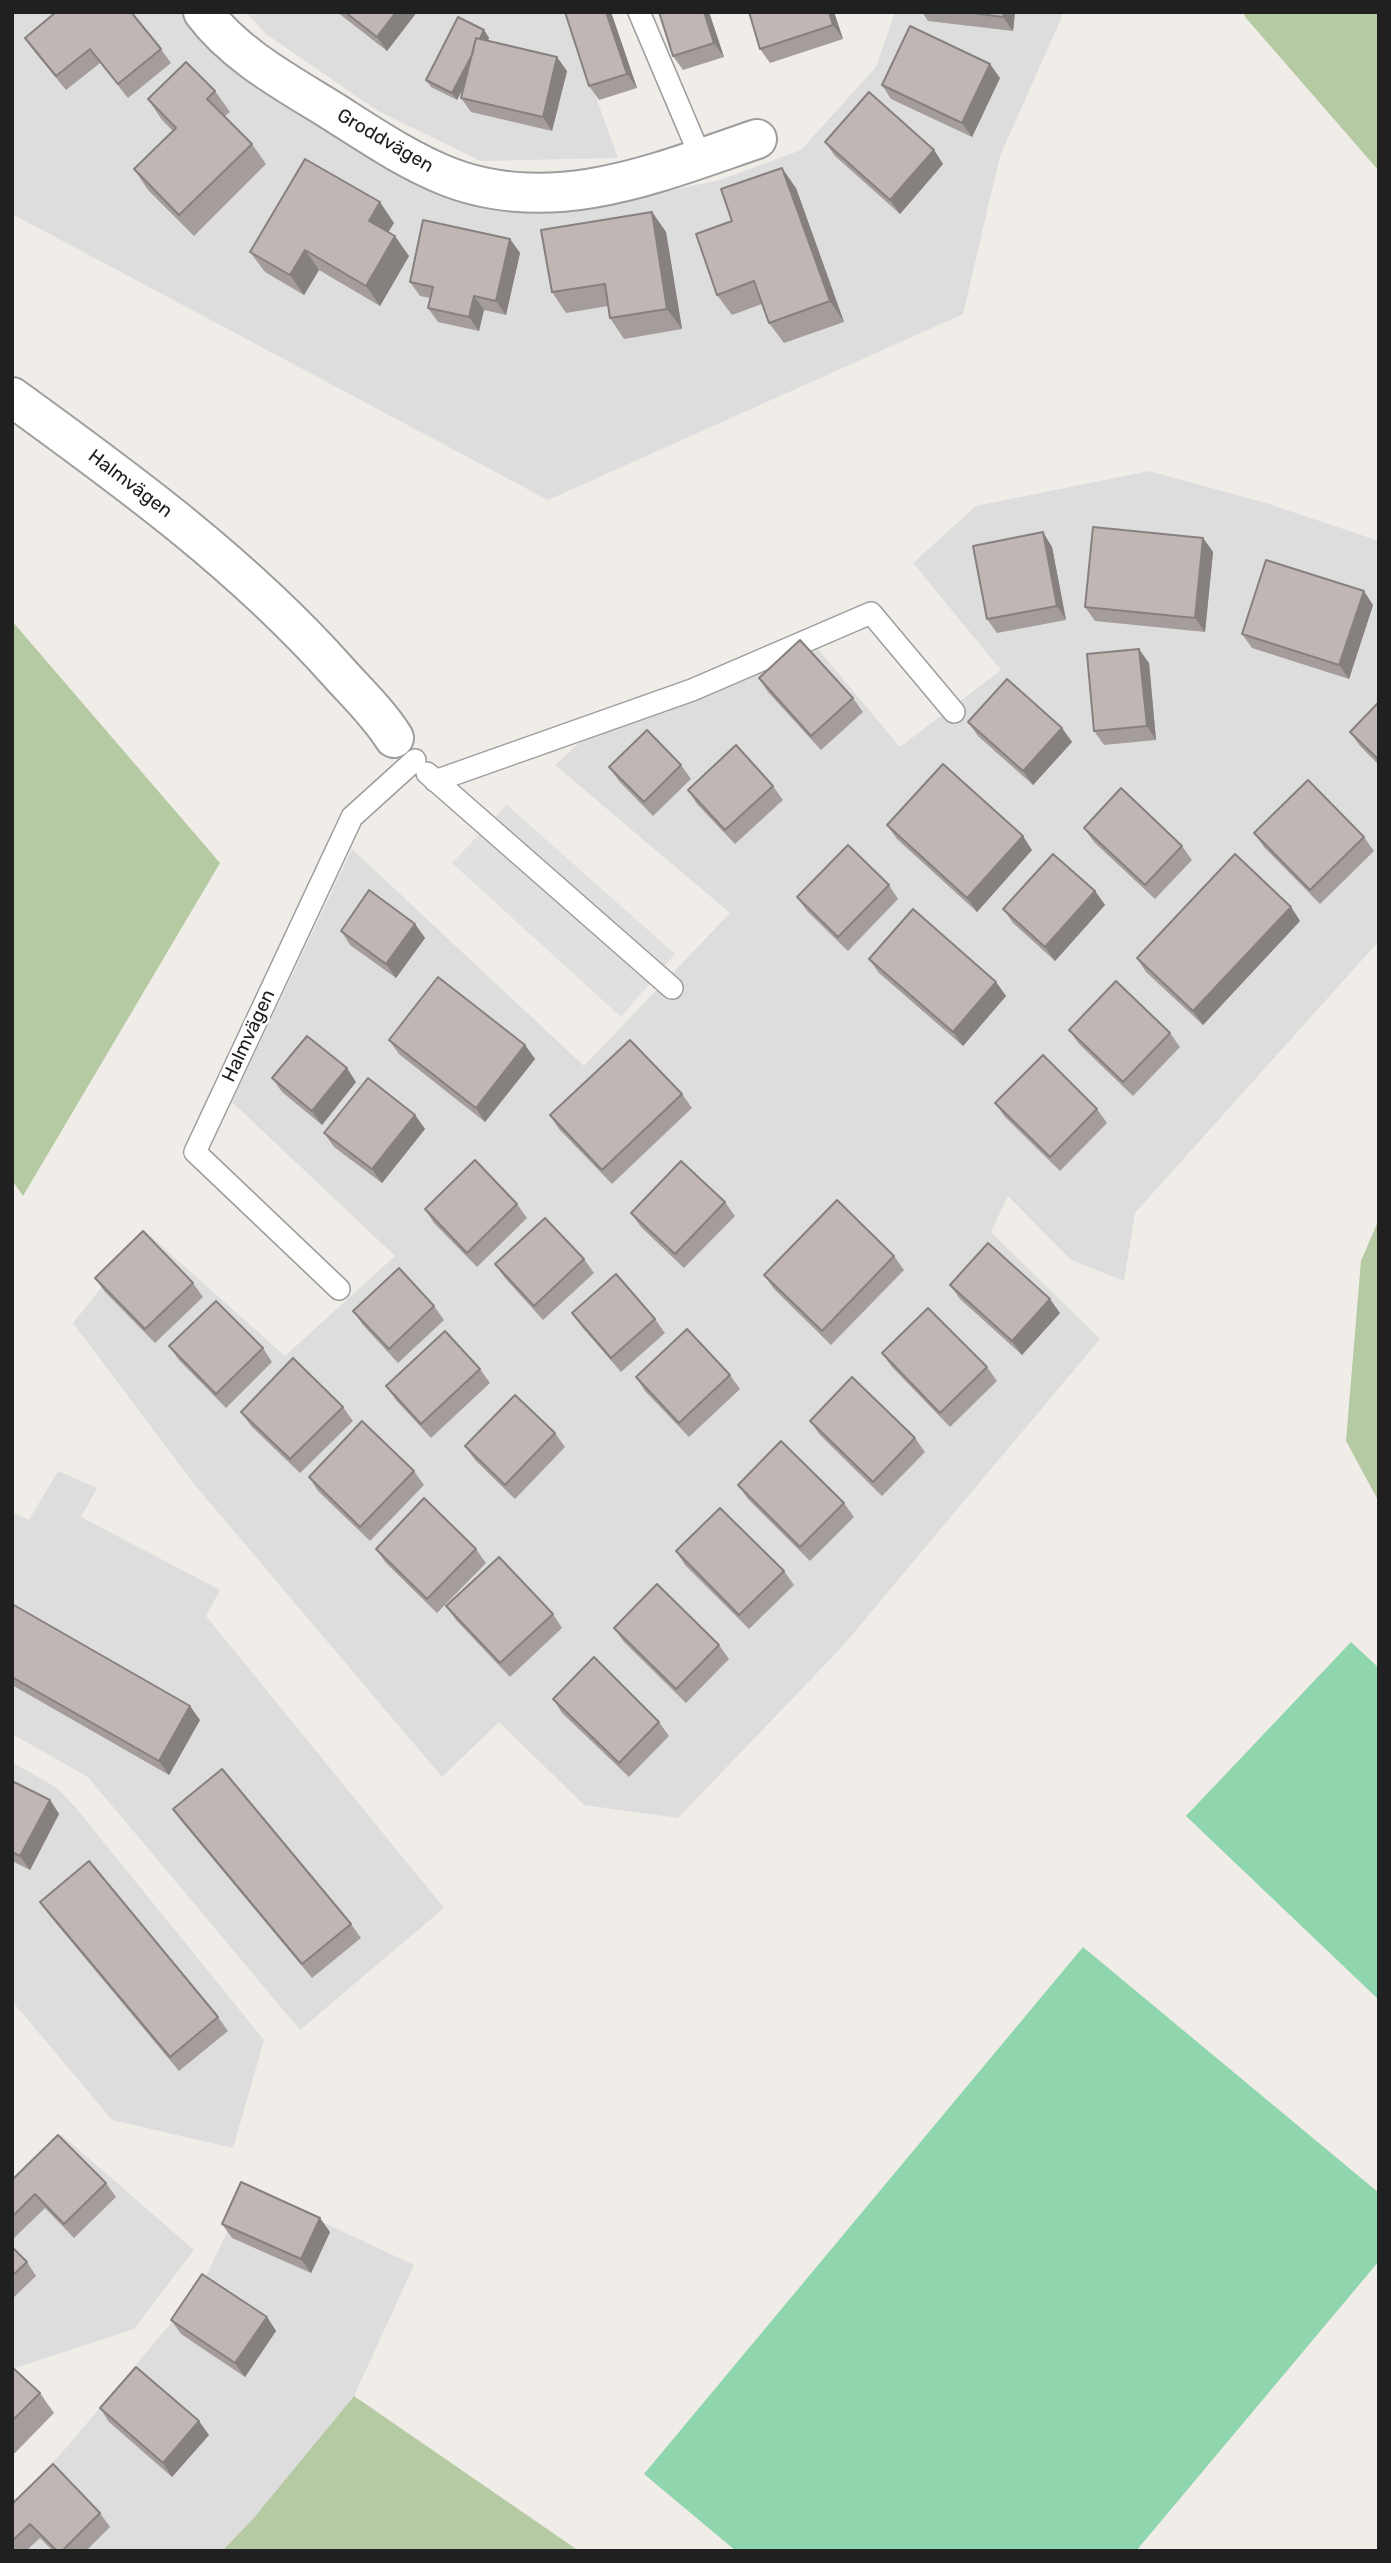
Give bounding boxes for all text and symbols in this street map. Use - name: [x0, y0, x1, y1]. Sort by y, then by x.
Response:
- street label: Groddvägen: [333, 104, 437, 178]
- street label: Halmvägen: [83, 445, 177, 523]
- street label: Halmvägen: [218, 986, 280, 1086]

